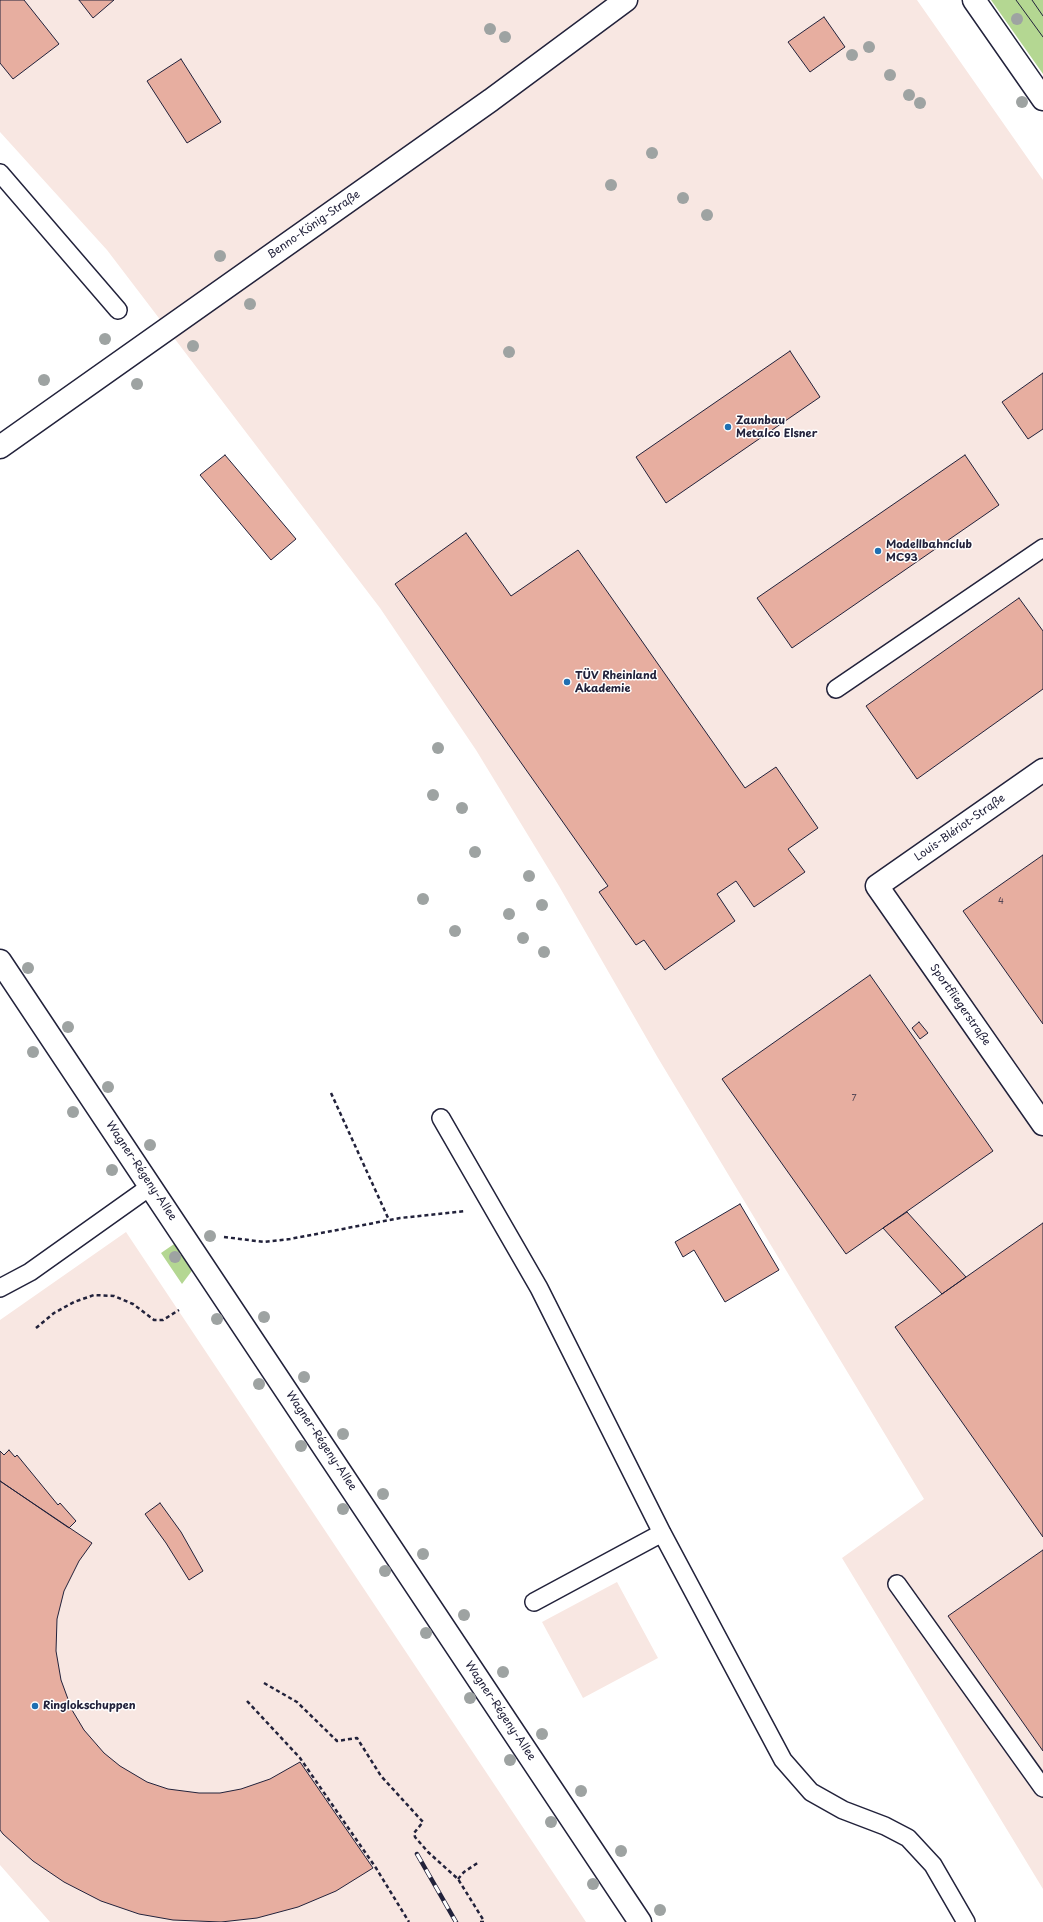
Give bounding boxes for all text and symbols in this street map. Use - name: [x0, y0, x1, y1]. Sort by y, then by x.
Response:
- street label: Benno-König-Straße: [265, 188, 363, 262]
- place label: Zaunbau Metalco Elsner: [736, 414, 817, 440]
- marker: Zaunbau Metalco Elsner: [723, 422, 733, 432]
- place label: Modellbahnclub MC93: [886, 538, 972, 564]
- marker: Modellbahnclub MC93: [873, 546, 883, 556]
- place label: TÜV Rheinland Akademie: [575, 669, 657, 695]
- marker: TÜV Rheinland Akademie: [562, 677, 572, 687]
- street label: Louis-Blériot-Straße: [912, 792, 1008, 864]
- house number: 4: [998, 897, 1004, 907]
- street label: Sportfliegerstraße: [927, 962, 993, 1048]
- house number: 7: [851, 1094, 857, 1104]
- street label: Wagner-Régeny-Allee: [103, 1119, 179, 1223]
- street label: Wagner-Régeny-Allee: [283, 1389, 359, 1493]
- street label: Wagner-Régeny-Allee: [462, 1659, 538, 1763]
- place label: Ringlokschuppen: [43, 1699, 136, 1713]
- marker: Ringlokschuppen: [30, 1701, 40, 1711]

